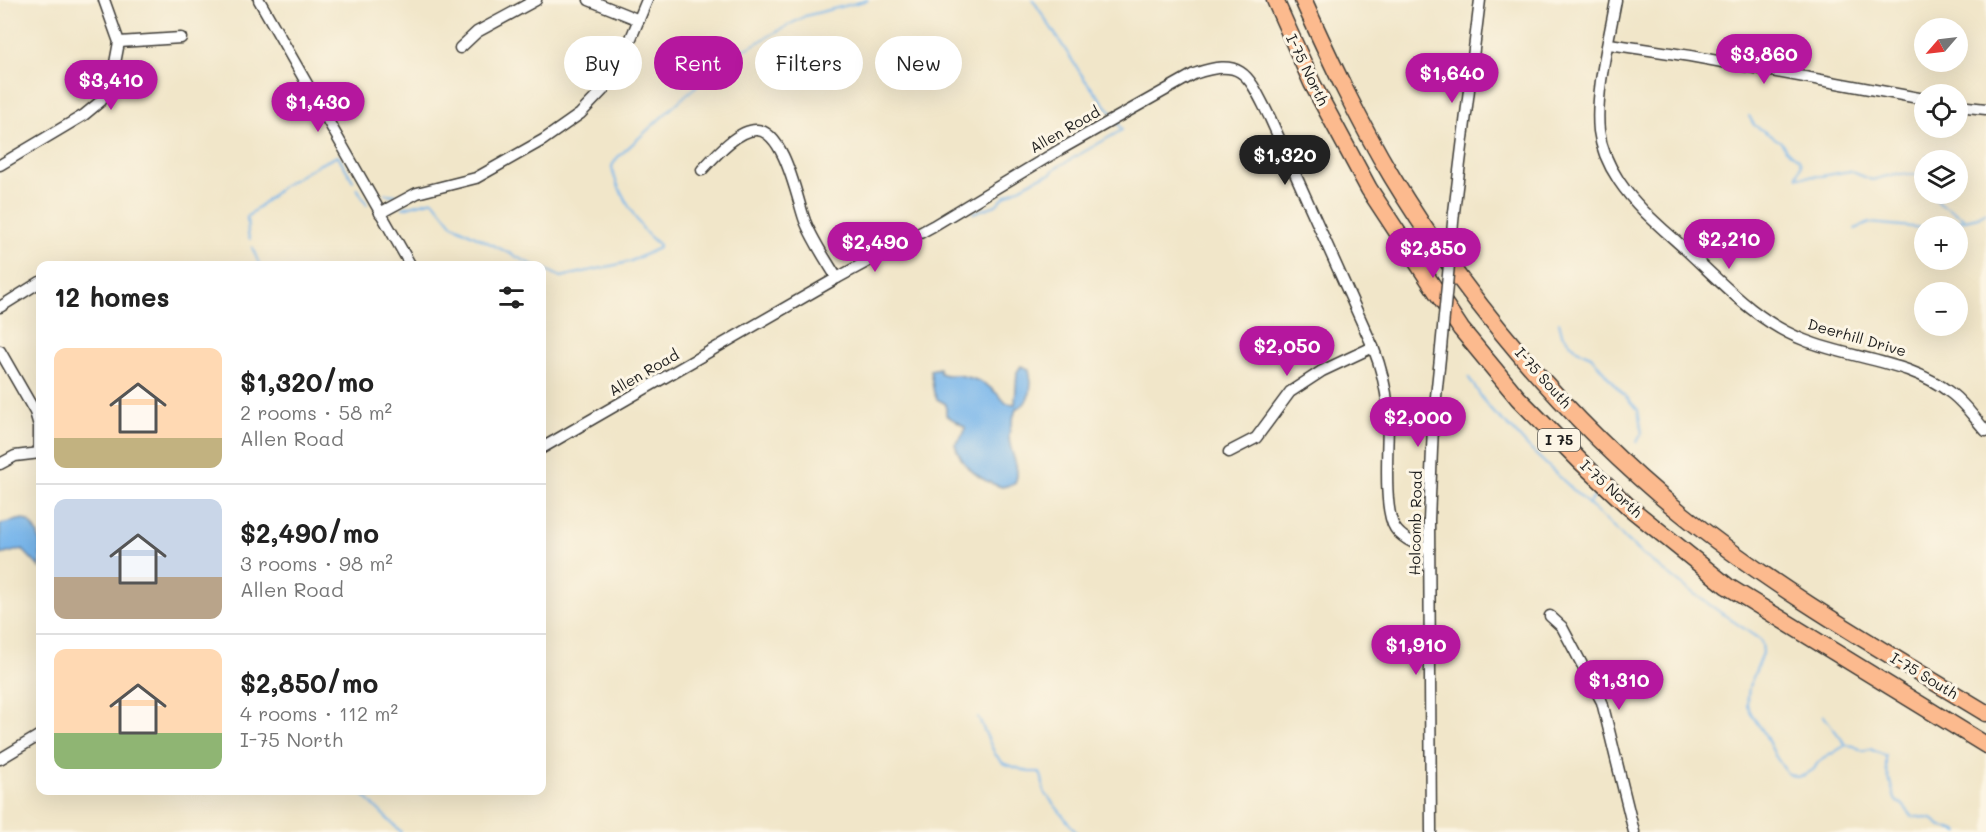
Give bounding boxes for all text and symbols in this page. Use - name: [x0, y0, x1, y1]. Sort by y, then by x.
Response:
- north arrow: [1914, 18, 1968, 72]
- map controls: [1914, 18, 1968, 336]
- street label: I-75 North: [1282, 30, 1334, 109]
- pin: $3,860: [1715, 34, 1813, 85]
- chip: Buy: [564, 36, 642, 90]
- chip: Rent: [654, 36, 743, 90]
- chip: Filters: [755, 36, 863, 90]
- chip: New: [875, 36, 962, 90]
- text: $3,860: [1730, 40, 1798, 66]
- pin: $1,640: [1403, 53, 1501, 104]
- text: $1,640: [1420, 59, 1485, 85]
- pin: $3,410: [62, 60, 160, 111]
- text: $3,410: [79, 66, 143, 92]
- pin: $1,430: [269, 82, 367, 133]
- button: locate: [1914, 84, 1968, 138]
- text: $1,430: [286, 88, 350, 114]
- street label: Allen Road: [1026, 101, 1103, 157]
- pin: $1,320: [1236, 135, 1334, 186]
- text: $1,320: [1253, 141, 1317, 167]
- button: layers: [1914, 150, 1968, 204]
- button: +: [1914, 216, 1968, 270]
- pin: $2,210: [1680, 219, 1778, 270]
- pin: $2,490: [826, 222, 924, 273]
- text: $2,210: [1698, 225, 1760, 251]
- text: $2,490: [841, 228, 909, 254]
- pin: $2,850: [1384, 228, 1482, 279]
- text: $2,850: [1400, 234, 1466, 260]
- text: 12 homes: [54, 280, 170, 314]
- icon: filters: [495, 281, 528, 314]
- button: −: [1914, 282, 1968, 336]
- street label: Deerhill Drive: [1806, 313, 1909, 361]
- pin: $2,050: [1238, 326, 1336, 377]
- text: $2,050: [1253, 332, 1321, 358]
- street label: I-75 South: [1511, 343, 1576, 412]
- street label: Allen Road: [605, 344, 682, 400]
- text: $1,320/mo: [240, 365, 374, 399]
- icon: home: [102, 372, 174, 444]
- pin: $2,000: [1369, 397, 1467, 448]
- text: 2 rooms · 58 m²: [240, 399, 392, 425]
- text: $2,000: [1384, 403, 1452, 429]
- text: Allen Road: [240, 425, 344, 451]
- road number: I 75: [1538, 429, 1580, 451]
- street label: I-75 North: [1576, 455, 1647, 522]
- street label: Holcomb Road: [1404, 470, 1426, 576]
- text: $2,490/mo: [240, 516, 379, 550]
- icon: home: [102, 523, 174, 595]
- text: 3 rooms · 98 m²: [240, 550, 393, 576]
- text: Allen Road: [240, 576, 344, 602]
- pin: $1,910: [1367, 625, 1465, 676]
- text: $1,910: [1385, 631, 1447, 657]
- street label: I-75 South: [1887, 647, 1962, 703]
- pin: $1,310: [1570, 660, 1668, 711]
- text: $2,850/mo: [240, 666, 378, 700]
- text: $1,310: [1588, 666, 1650, 692]
- icon: home: [102, 673, 174, 745]
- text: 4 rooms · 112 m²: [240, 700, 398, 726]
- text: I-75 North: [240, 726, 343, 752]

